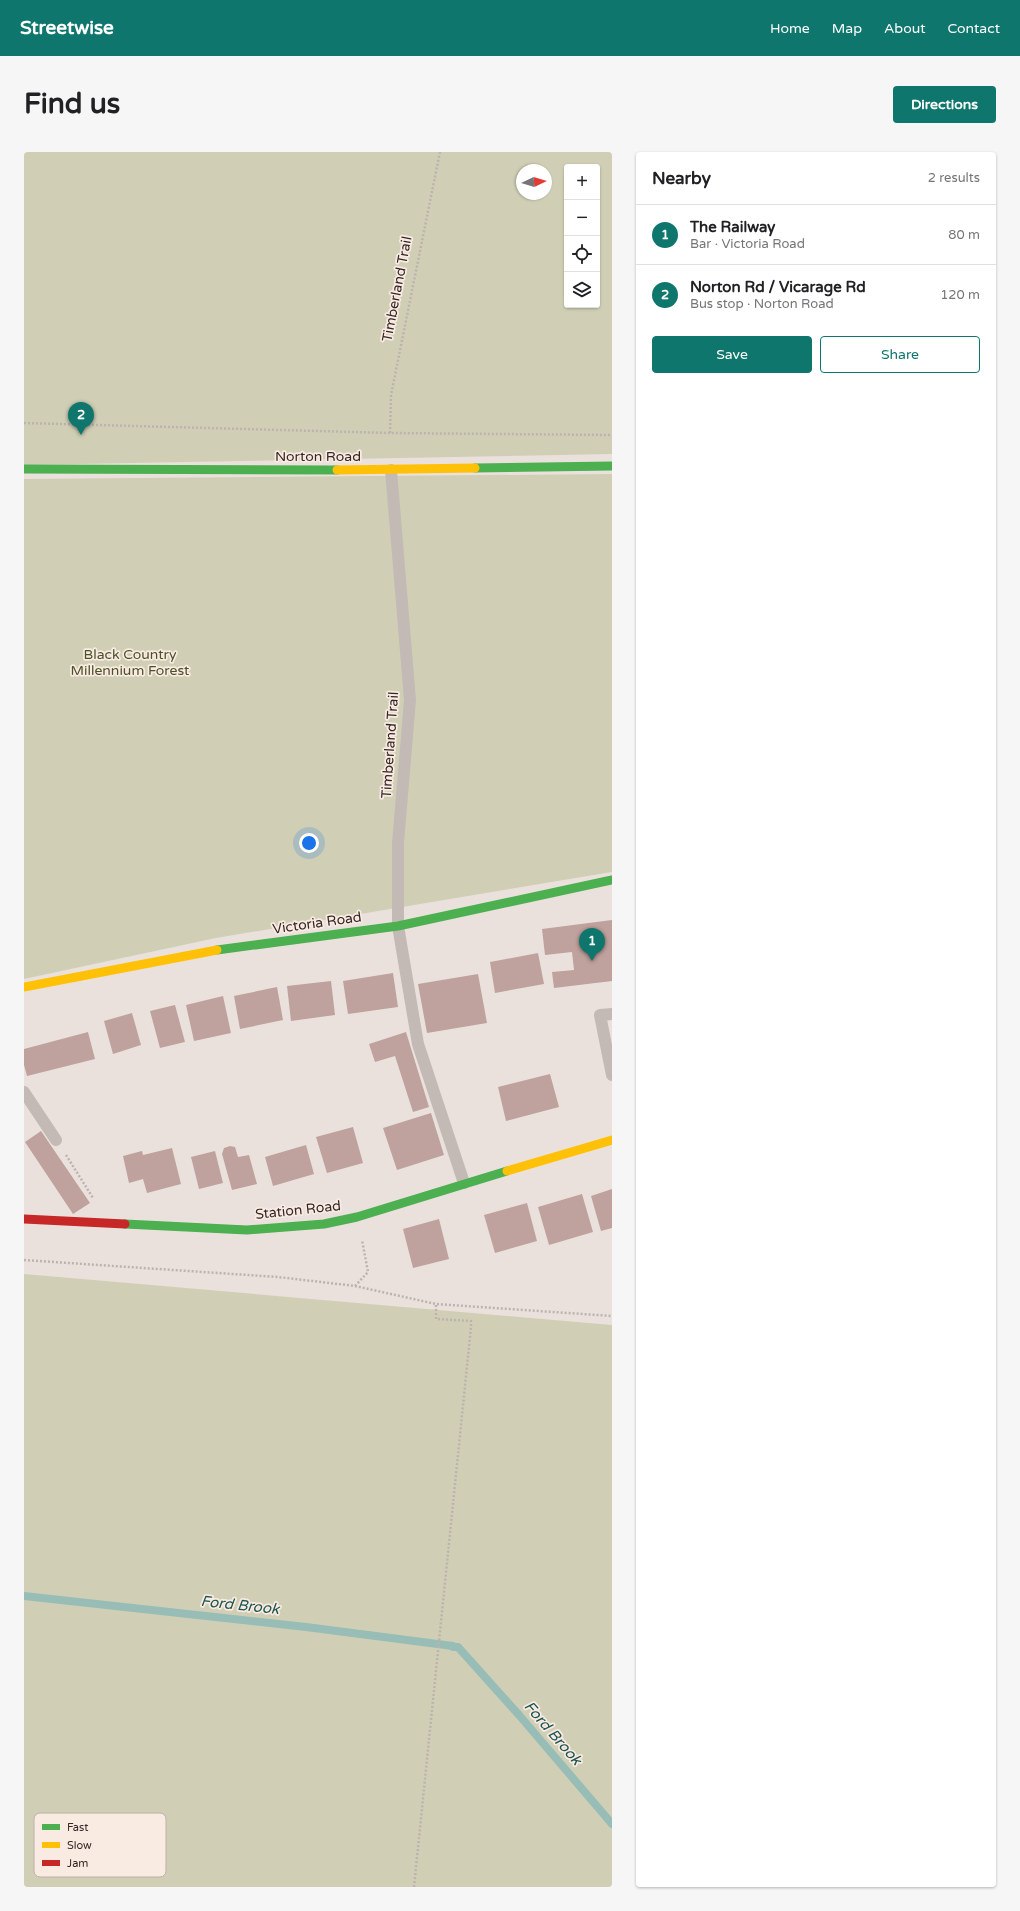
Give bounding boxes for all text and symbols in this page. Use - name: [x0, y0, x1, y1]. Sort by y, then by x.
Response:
- text: Streetwise: [20, 17, 114, 39]
- text: Home: [770, 20, 810, 37]
- text: Map: [832, 20, 862, 37]
- text: About: [884, 20, 926, 37]
- text: Contact: [948, 20, 1000, 37]
- button: Directions: [893, 86, 996, 123]
- text: Find us: [24, 87, 120, 121]
- north arrow: [516, 164, 552, 200]
- map controls: [564, 164, 600, 308]
- button: +: [564, 164, 600, 200]
- text: Nearby: [652, 168, 711, 189]
- text: 2 results: [928, 170, 980, 186]
- button: −: [564, 200, 600, 236]
- text: The Railway: [690, 218, 775, 236]
- text: 1: [661, 227, 669, 243]
- text: 80 m: [948, 227, 980, 243]
- street label: Timberland Trail: [378, 235, 416, 343]
- button: locate: [564, 236, 600, 272]
- text: Bar · Victoria Road: [690, 236, 805, 252]
- button: layers: [564, 272, 600, 308]
- text: Norton Rd / Vicarage Rd: [690, 278, 866, 296]
- text: 2: [661, 287, 669, 303]
- text: 120 m: [940, 287, 980, 303]
- text: Bus stop · Norton Road: [690, 296, 834, 312]
- button: Save: [652, 336, 812, 373]
- button: Share: [820, 336, 980, 373]
- pin: 2: [68, 402, 94, 435]
- street label: Norton Road: [275, 448, 361, 465]
- park label: Black Country Millennium Forest: [71, 646, 190, 679]
- street label: Timberland Trail: [378, 691, 402, 799]
- your location: [299, 833, 319, 853]
- street label: Victoria Road: [271, 908, 363, 938]
- pin: 1: [579, 928, 605, 961]
- street label: Station Road: [254, 1197, 342, 1223]
- water label: Ford Brook: [200, 1592, 282, 1618]
- water label: Ford Brook: [520, 1697, 587, 1770]
- legend: [34, 1813, 166, 1877]
- text: Fast: [67, 1821, 88, 1834]
- text: Slow: [67, 1839, 92, 1852]
- text: Jam: [67, 1857, 88, 1870]

